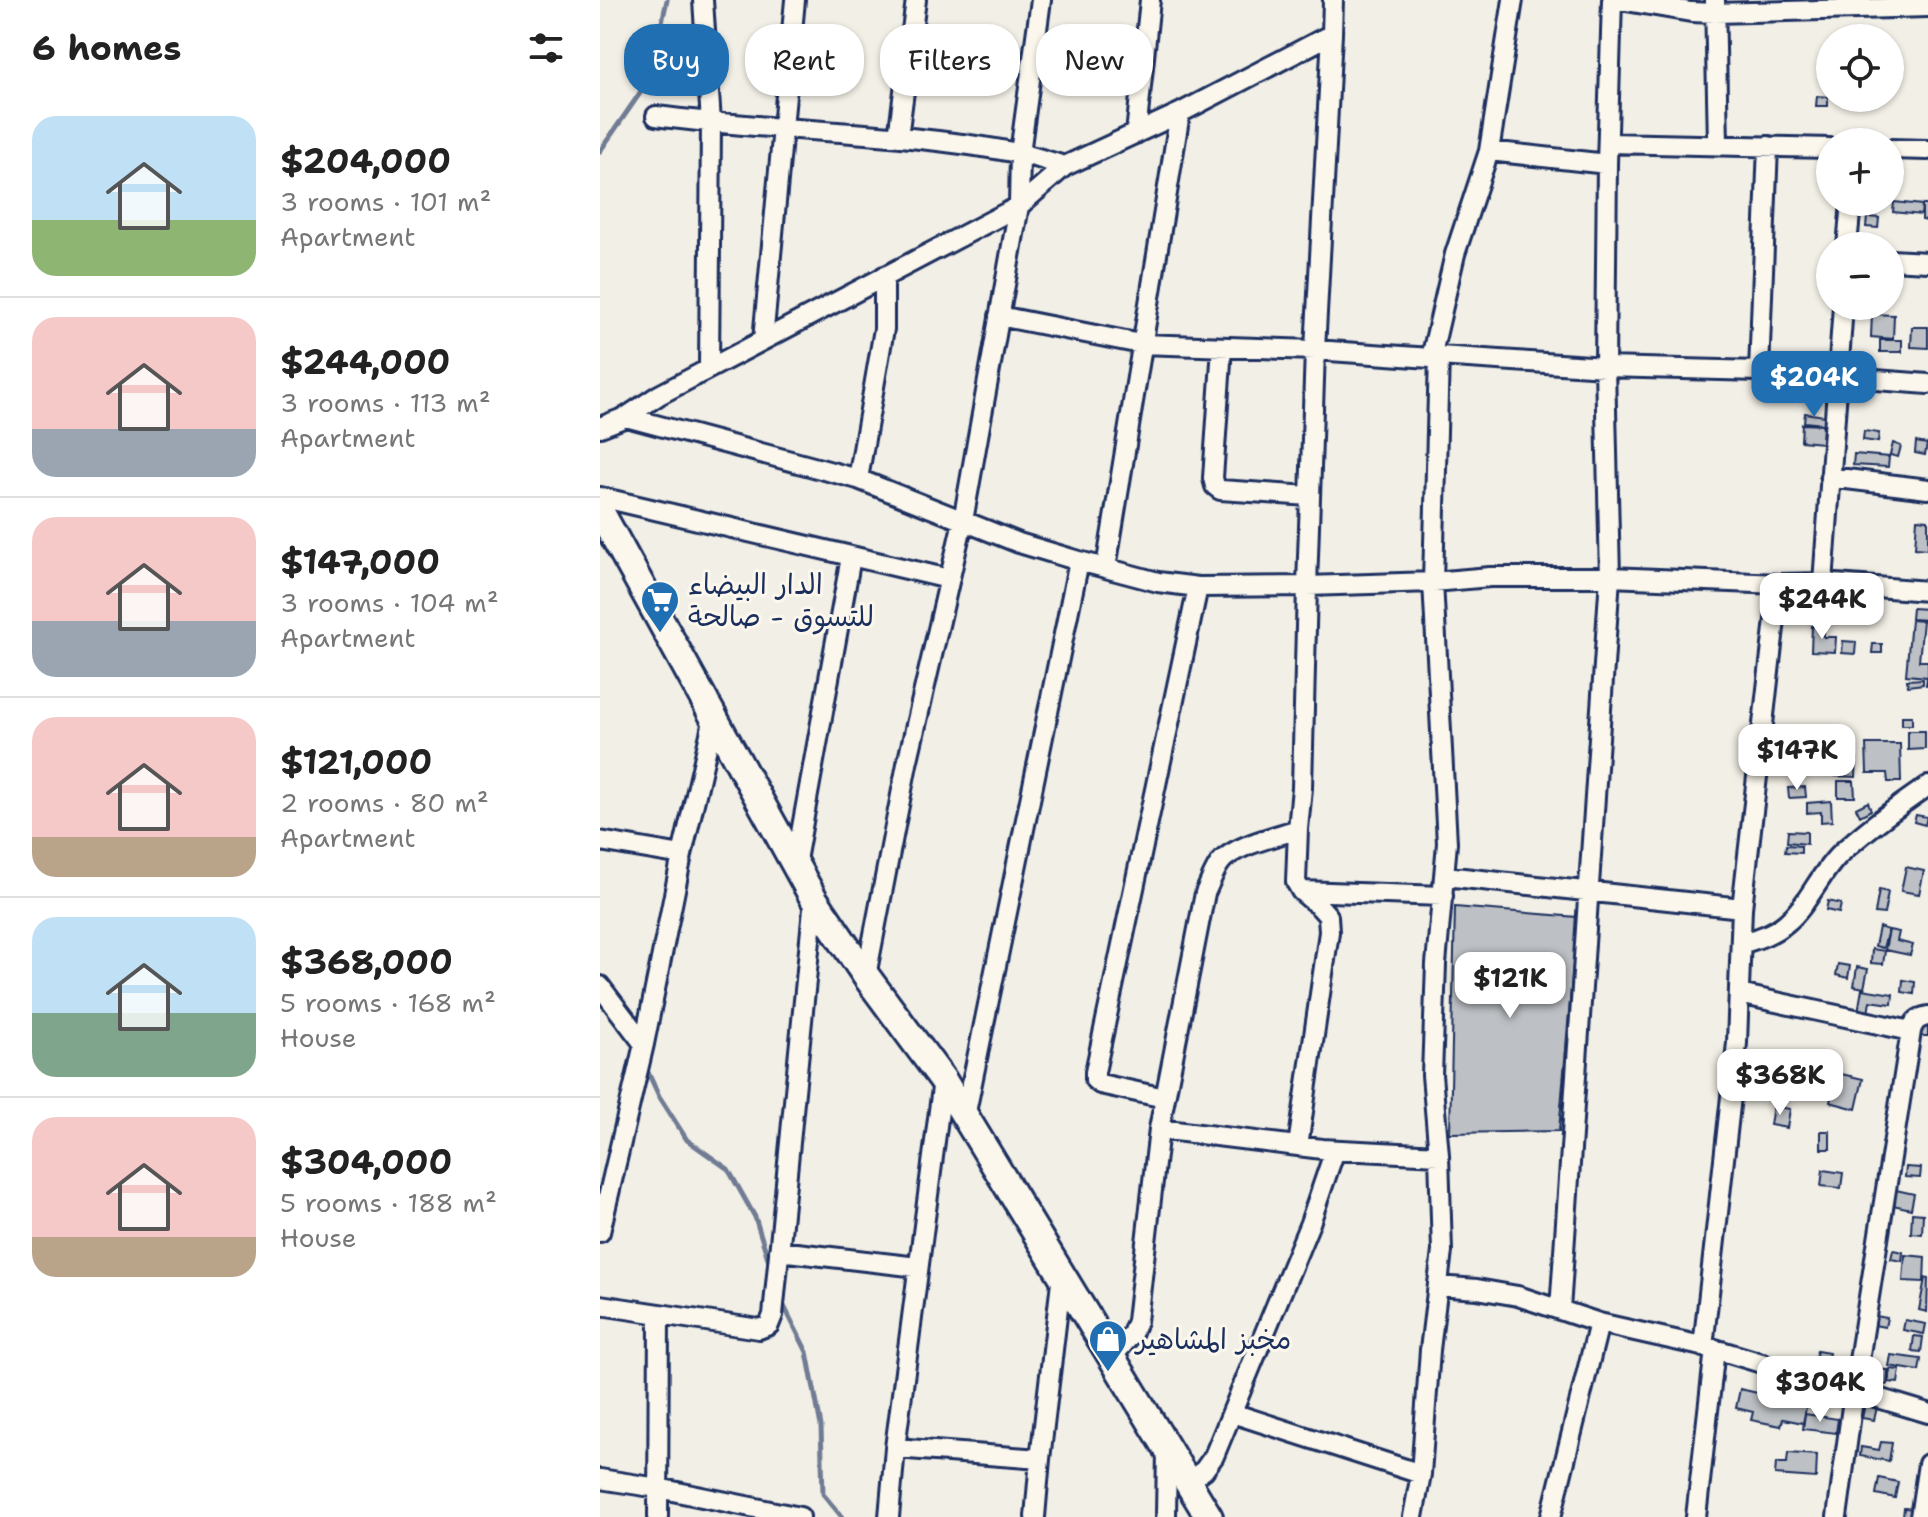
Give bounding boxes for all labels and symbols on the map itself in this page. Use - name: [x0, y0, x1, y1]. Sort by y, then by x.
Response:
- pin: $204K: [1758, 351, 1870, 419]
- place label: الدار البيضاء للتسوق - صالحة: [688, 565, 874, 635]
- pin: $244K: [1766, 573, 1878, 641]
- supermarket icon: الدار البيضاء للتسوق - صالحة: [639, 579, 681, 634]
- pin: $147K: [1741, 724, 1853, 792]
- pin: $121K: [1454, 952, 1566, 1020]
- pin: $368K: [1724, 1049, 1836, 1117]
- shop icon: مخبز المشاهير: [1087, 1318, 1129, 1373]
- place label: مخبز المشاهير: [1134, 1320, 1291, 1358]
- pin: $304K: [1764, 1356, 1876, 1424]

